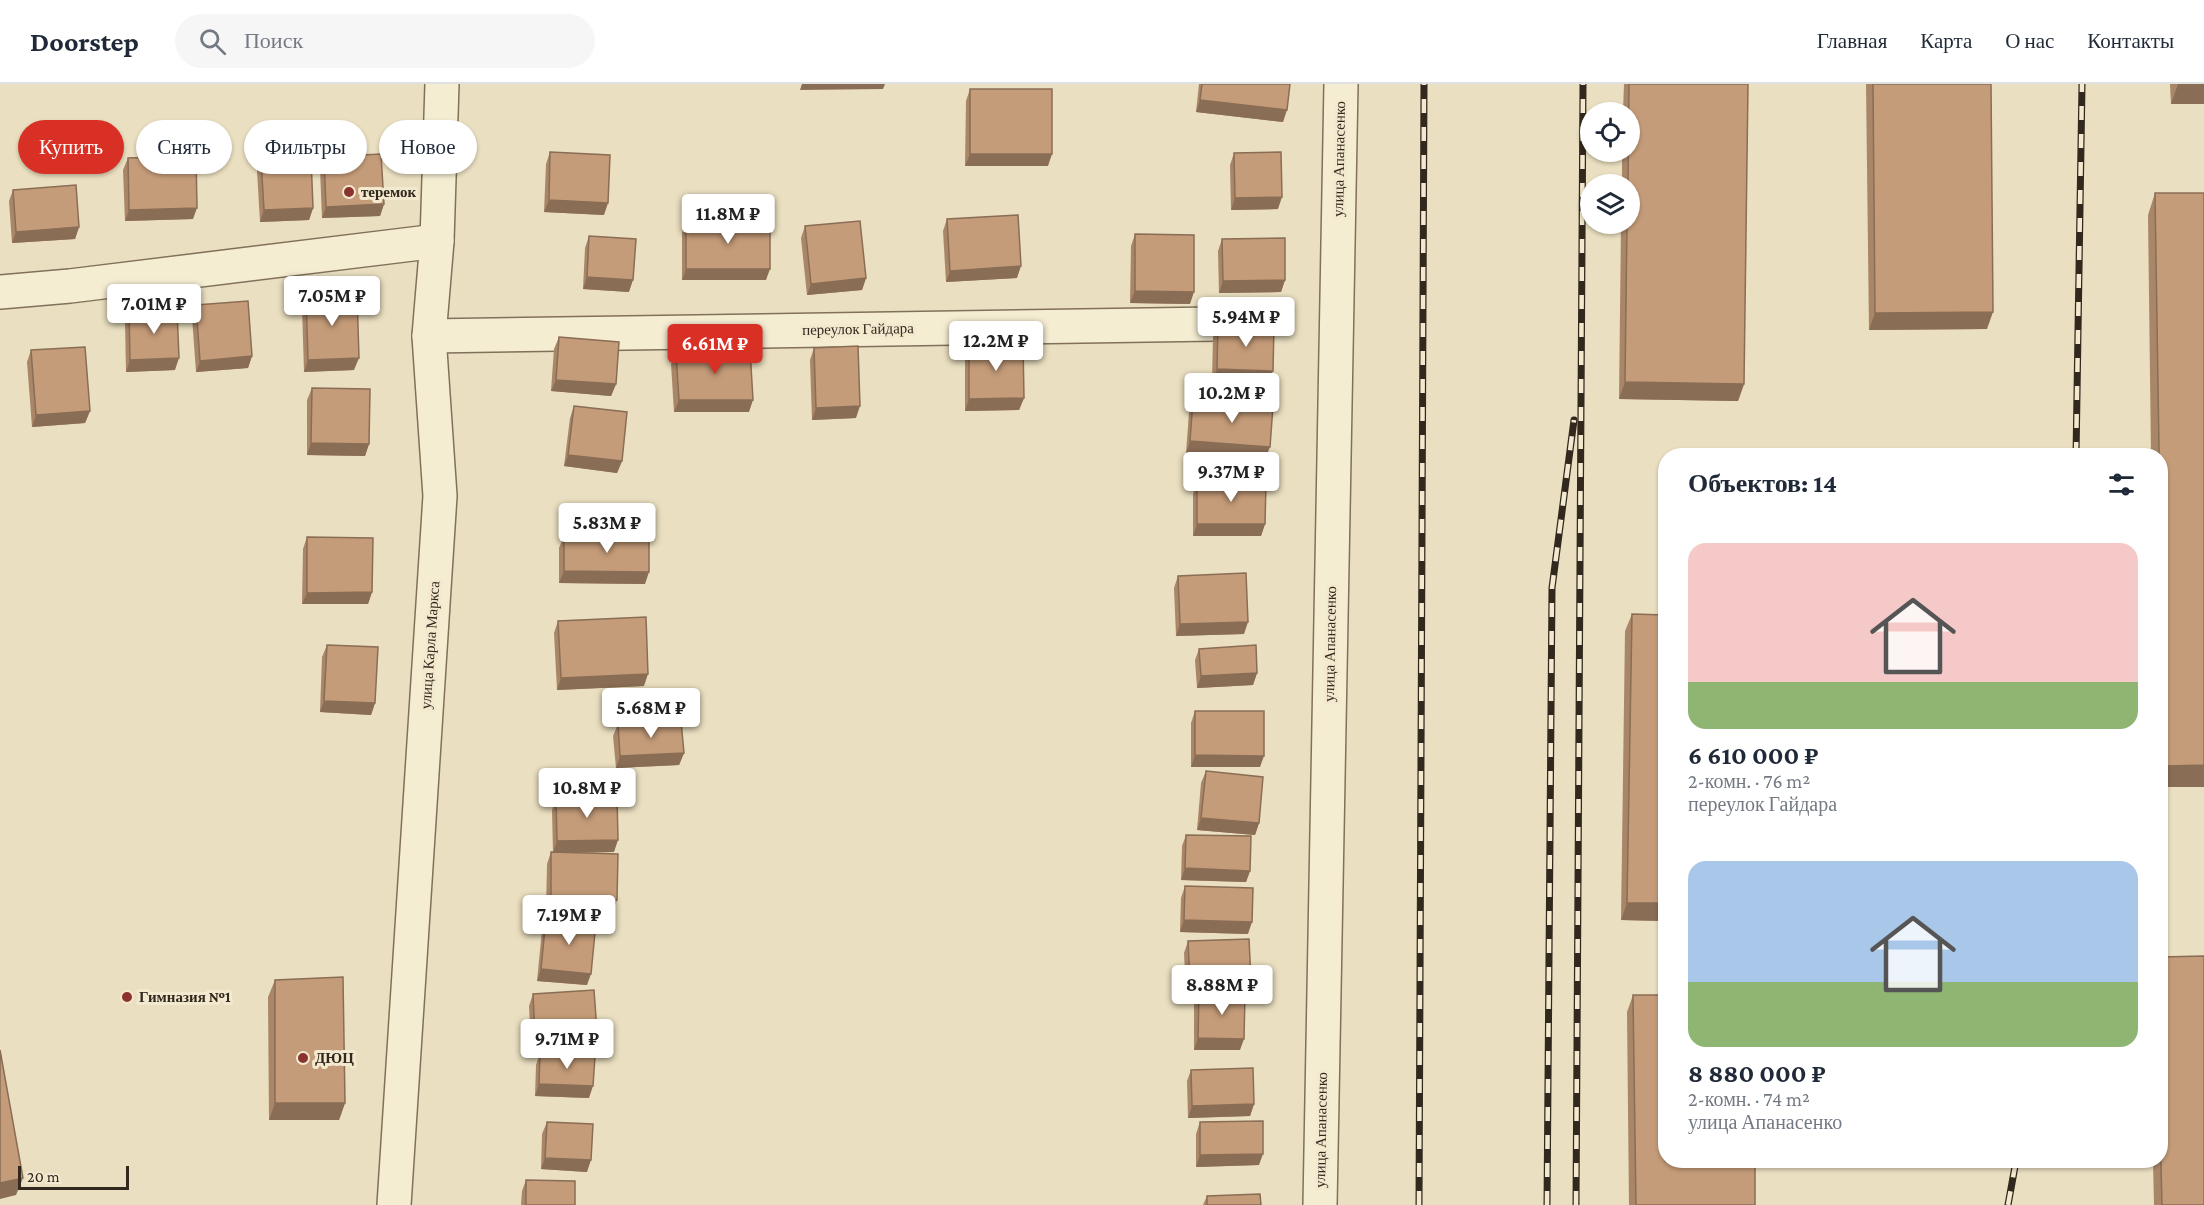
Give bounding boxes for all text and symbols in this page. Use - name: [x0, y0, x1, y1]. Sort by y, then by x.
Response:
- search box: [175, 14, 595, 68]
- icon: search: [196, 25, 229, 58]
- text: Doorstep: [30, 26, 139, 57]
- text: Поиск: [244, 28, 303, 53]
- text: Главная: [1817, 29, 1887, 53]
- text: Карта: [1920, 29, 1972, 53]
- text: О нас: [2005, 29, 2054, 53]
- text: Контакты: [2087, 29, 2174, 53]
- street label: улица Апанасенко: [1330, 101, 1348, 217]
- map controls: [1580, 102, 1640, 234]
- button: locate: [1580, 102, 1640, 162]
- chip: Купить: [18, 120, 124, 174]
- chip: Снять: [136, 120, 232, 174]
- chip: Фильтры: [244, 120, 367, 174]
- chip: Новое: [379, 120, 477, 174]
- button: layers: [1580, 174, 1640, 234]
- place label: теремок: [361, 184, 417, 200]
- marker: теремок: [342, 185, 356, 199]
- pin: 11.8M ₽: [673, 194, 783, 245]
- text: 11.8M ₽: [696, 202, 760, 224]
- pin: 7.05M ₽: [277, 276, 387, 327]
- pin: 7.01M ₽: [99, 284, 209, 335]
- text: 7.05M ₽: [298, 284, 366, 306]
- text: 7.01M ₽: [121, 292, 187, 314]
- pin: 5.94M ₽: [1191, 297, 1301, 348]
- text: 5.94M ₽: [1212, 305, 1280, 327]
- street label: переулок Гайдара: [802, 320, 914, 338]
- pin: 12.2M ₽: [941, 321, 1051, 372]
- pin: 6.61M ₽: [660, 324, 770, 375]
- text: 12.2M ₽: [963, 329, 1029, 351]
- text: 6.61M ₽: [682, 332, 748, 354]
- pin: 10.2M ₽: [1177, 373, 1287, 424]
- text: 10.2M ₽: [1198, 381, 1266, 403]
- pin: 9.37M ₽: [1176, 452, 1286, 503]
- text: 9.37M ₽: [1197, 460, 1265, 482]
- icon: filters: [2105, 468, 2138, 501]
- text: Объектов: 14: [1688, 469, 1837, 498]
- pin: 5.83M ₽: [552, 503, 662, 554]
- text: 5.83M ₽: [573, 511, 641, 533]
- street label: улица Карла Маркса: [418, 580, 442, 710]
- icon: home: [1859, 582, 1967, 690]
- street label: улица Апанасенко: [1321, 586, 1339, 702]
- pin: 5.68M ₽: [596, 688, 706, 739]
- text: 5.68M ₽: [616, 696, 686, 718]
- text: 6 610 000 ₽: [1688, 741, 1819, 770]
- pin: 10.8M ₽: [532, 768, 642, 819]
- text: 2-комн. · 76 m²: [1688, 770, 1810, 792]
- text: 10.8M ₽: [553, 776, 621, 798]
- text: переулок Гайдара: [1688, 793, 1837, 815]
- pin: 7.19M ₽: [514, 895, 624, 946]
- icon: home: [1859, 900, 1967, 1008]
- text: 7.19M ₽: [536, 903, 602, 925]
- pin: 8.88M ₽: [1167, 965, 1277, 1016]
- text: 8.88M ₽: [1186, 973, 1258, 995]
- place label: Гимназия №1: [139, 989, 231, 1005]
- marker: Гимназия №1: [120, 990, 134, 1004]
- pin: 9.71M ₽: [512, 1019, 622, 1070]
- text: 9.71M ₽: [535, 1027, 599, 1049]
- place label: ДЮЦ: [315, 1050, 354, 1066]
- marker: ДЮЦ: [296, 1051, 310, 1065]
- text: 8 880 000 ₽: [1688, 1059, 1826, 1088]
- street label: улица Апанасенко: [1312, 1072, 1330, 1188]
- text: 2-комн. · 74 m²: [1688, 1088, 1810, 1110]
- text: улица Апанасенко: [1688, 1111, 1842, 1133]
- scale bar: [18, 1163, 129, 1190]
- text: 20 m: [27, 1168, 60, 1185]

